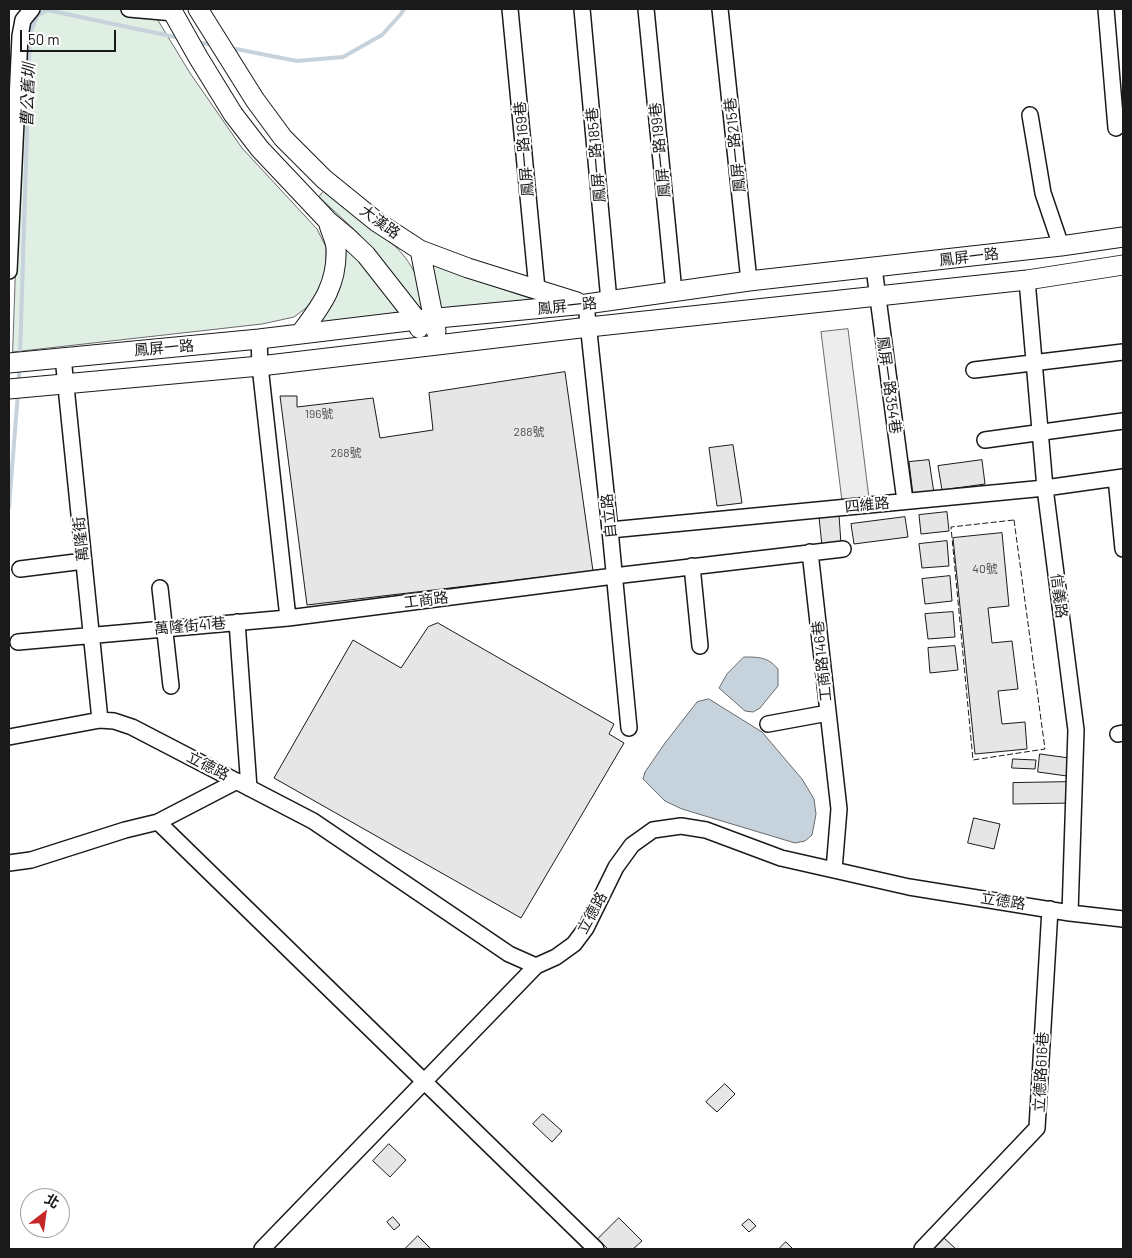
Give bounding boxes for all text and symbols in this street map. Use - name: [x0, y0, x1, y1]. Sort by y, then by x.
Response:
- scale bar: [22, 20, 119, 52]
- text: 50 m: [28, 30, 60, 48]
- water label: 曹公舊圳: [17, 63, 39, 127]
- street label: 鳳屏一路215巷: [721, 96, 749, 194]
- street label: 鳳屏一路169巷: [511, 101, 537, 197]
- street label: 鳳屏一路199巷: [646, 101, 674, 199]
- street label: 鳳屏一路185巷: [583, 107, 609, 203]
- street label: 大漢路: [357, 201, 403, 243]
- street label: 鳳屏一路: [938, 244, 1000, 270]
- street label: 鳳屏一路: [536, 294, 598, 318]
- street label: 鳳屏一路354巷: [873, 335, 905, 435]
- street label: 鳳屏一路: [133, 336, 195, 360]
- house number: 196號: [305, 407, 333, 421]
- house number: 288號: [514, 425, 544, 439]
- house number: 268號: [331, 446, 361, 460]
- street label: 自立路: [598, 493, 620, 539]
- street label: 四維路: [844, 494, 890, 516]
- street label: 萬隆街: [70, 516, 92, 562]
- house number: 40號: [972, 562, 998, 576]
- street label: 信義路: [1047, 573, 1071, 619]
- street label: 工商路: [403, 588, 449, 612]
- street label: 萬隆街41巷: [153, 614, 227, 638]
- street label: 工商路146巷: [809, 620, 835, 702]
- street label: 立德路: [184, 748, 232, 784]
- street label: 立德路: [573, 889, 611, 937]
- street label: 立德路: [979, 889, 1027, 913]
- street label: 立德路616巷: [1030, 1031, 1052, 1113]
- north arrow: [20, 1188, 70, 1238]
- text: 北: [42, 1190, 63, 1211]

